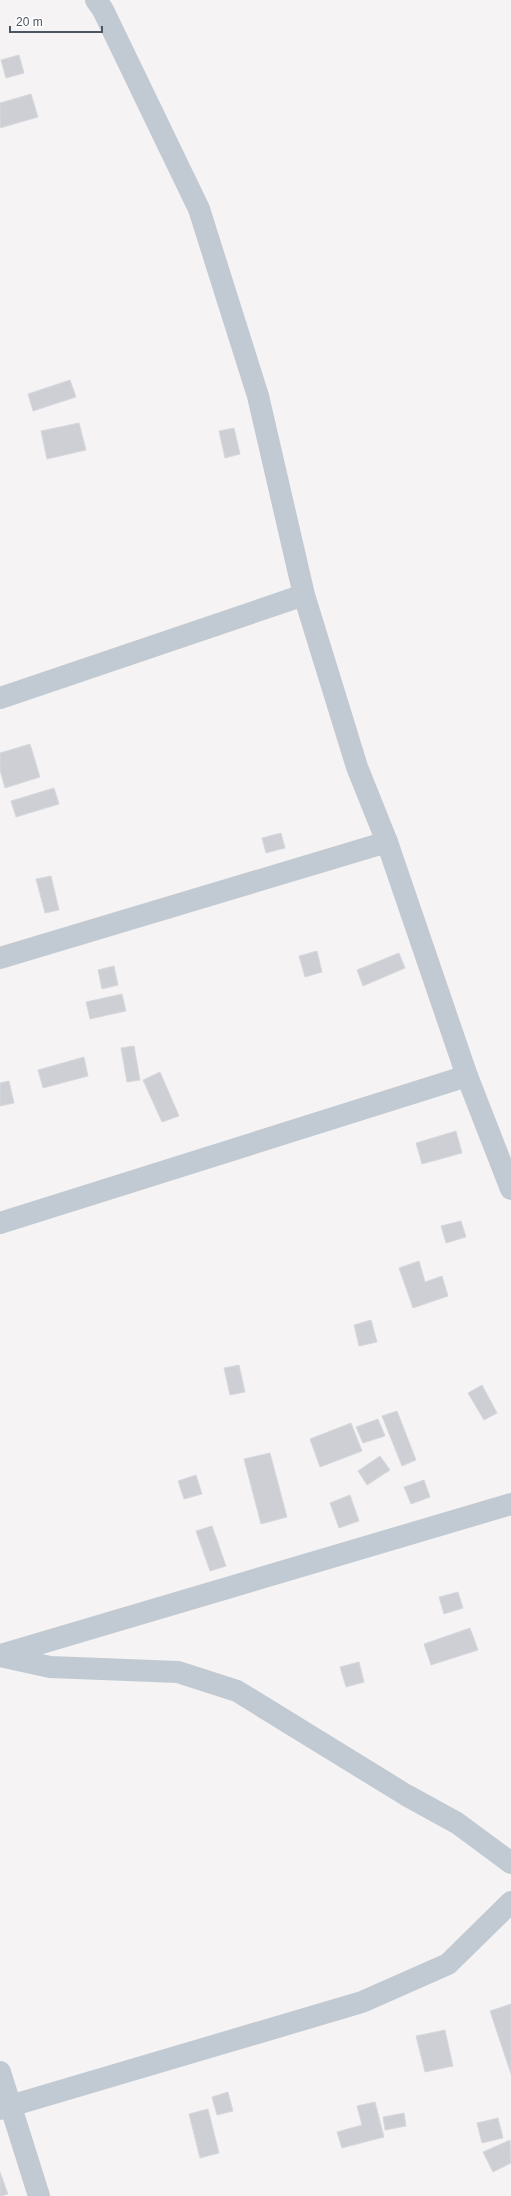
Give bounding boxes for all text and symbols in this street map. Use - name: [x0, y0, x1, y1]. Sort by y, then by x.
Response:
- scale bar: [10, 8, 102, 34]
- text: 20 m: [16, 15, 43, 29]

